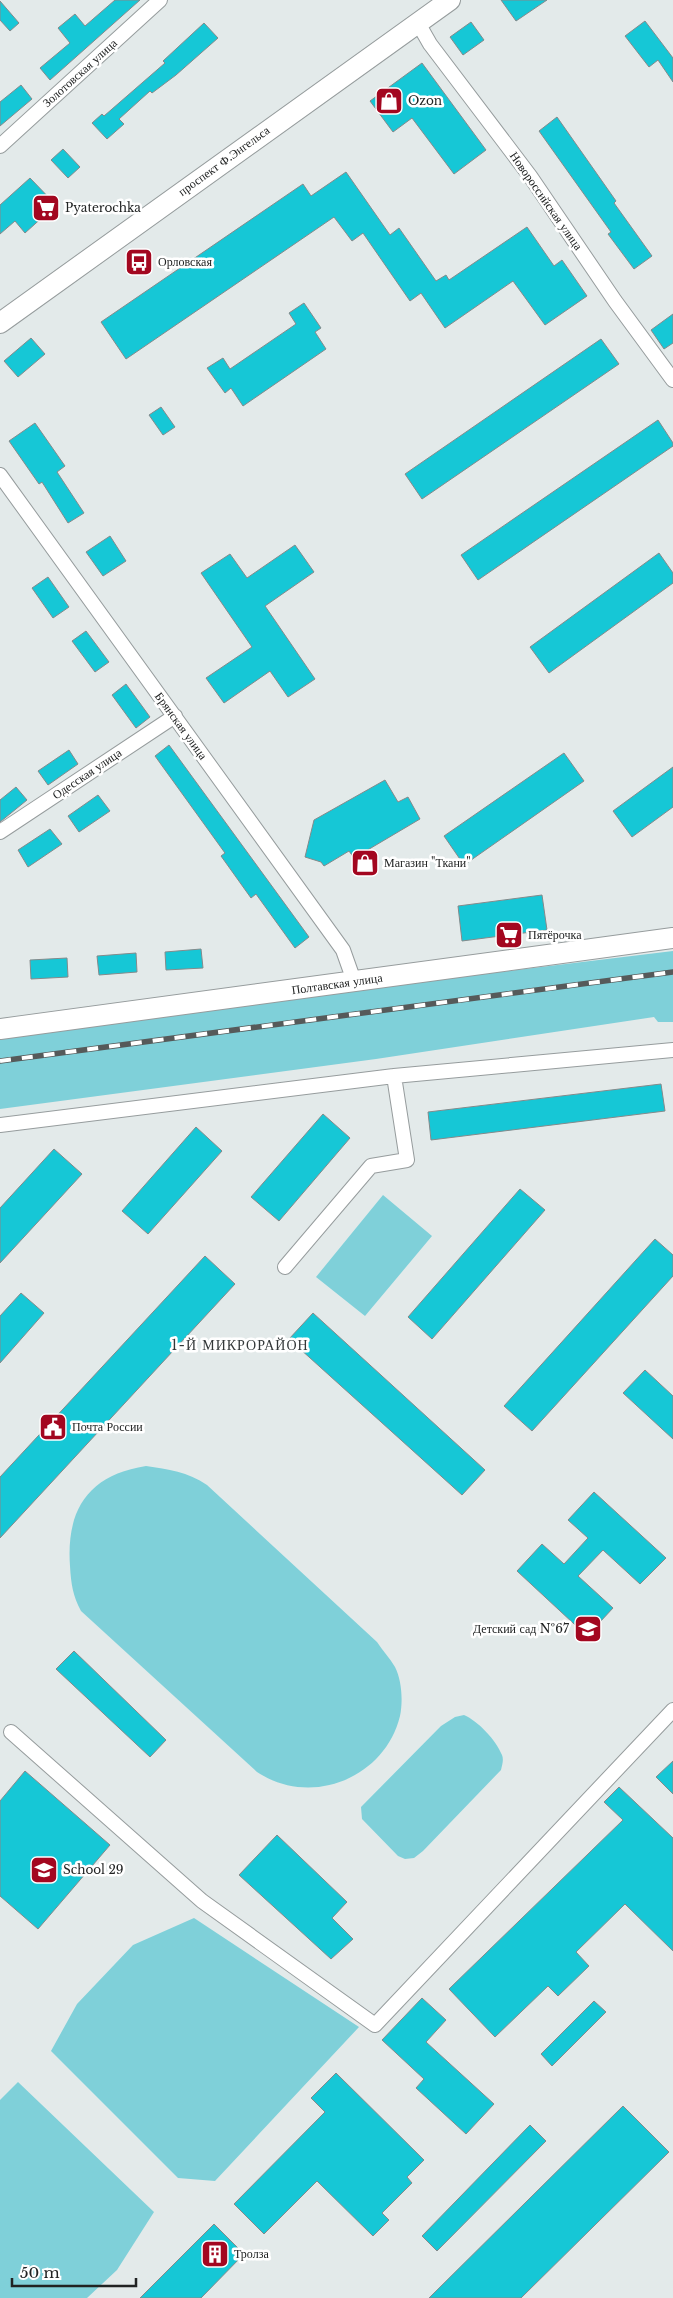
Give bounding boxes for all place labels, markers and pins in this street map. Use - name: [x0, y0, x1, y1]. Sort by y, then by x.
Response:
- shop icon: Ozon: [374, 86, 404, 116]
- place label: Ozon: [408, 93, 442, 108]
- supermarket icon: Pyaterochka: [31, 193, 61, 223]
- place label: Pyaterochka: [65, 200, 141, 215]
- bus stop icon: Орловская: [124, 247, 154, 277]
- place label: Орловская: [158, 254, 212, 269]
- shop icon: Магазин "Ткани": [350, 848, 380, 878]
- place label: Магазин "Ткани": [384, 855, 471, 870]
- supermarket icon: Пятёрочка: [494, 920, 524, 950]
- place label: Пятёрочка: [528, 927, 582, 942]
- public building icon: Почта России: [38, 1412, 68, 1442]
- place label: Почта России: [72, 1419, 143, 1434]
- school or university icon: Детский сад №67: [573, 1614, 603, 1644]
- place label: Детский сад №67: [473, 1621, 570, 1636]
- school or university icon: School 29: [29, 1855, 59, 1885]
- place label: School 29: [63, 1862, 124, 1877]
- building icon: Тролза: [200, 2239, 230, 2269]
- place label: Тролза: [234, 2246, 269, 2261]

